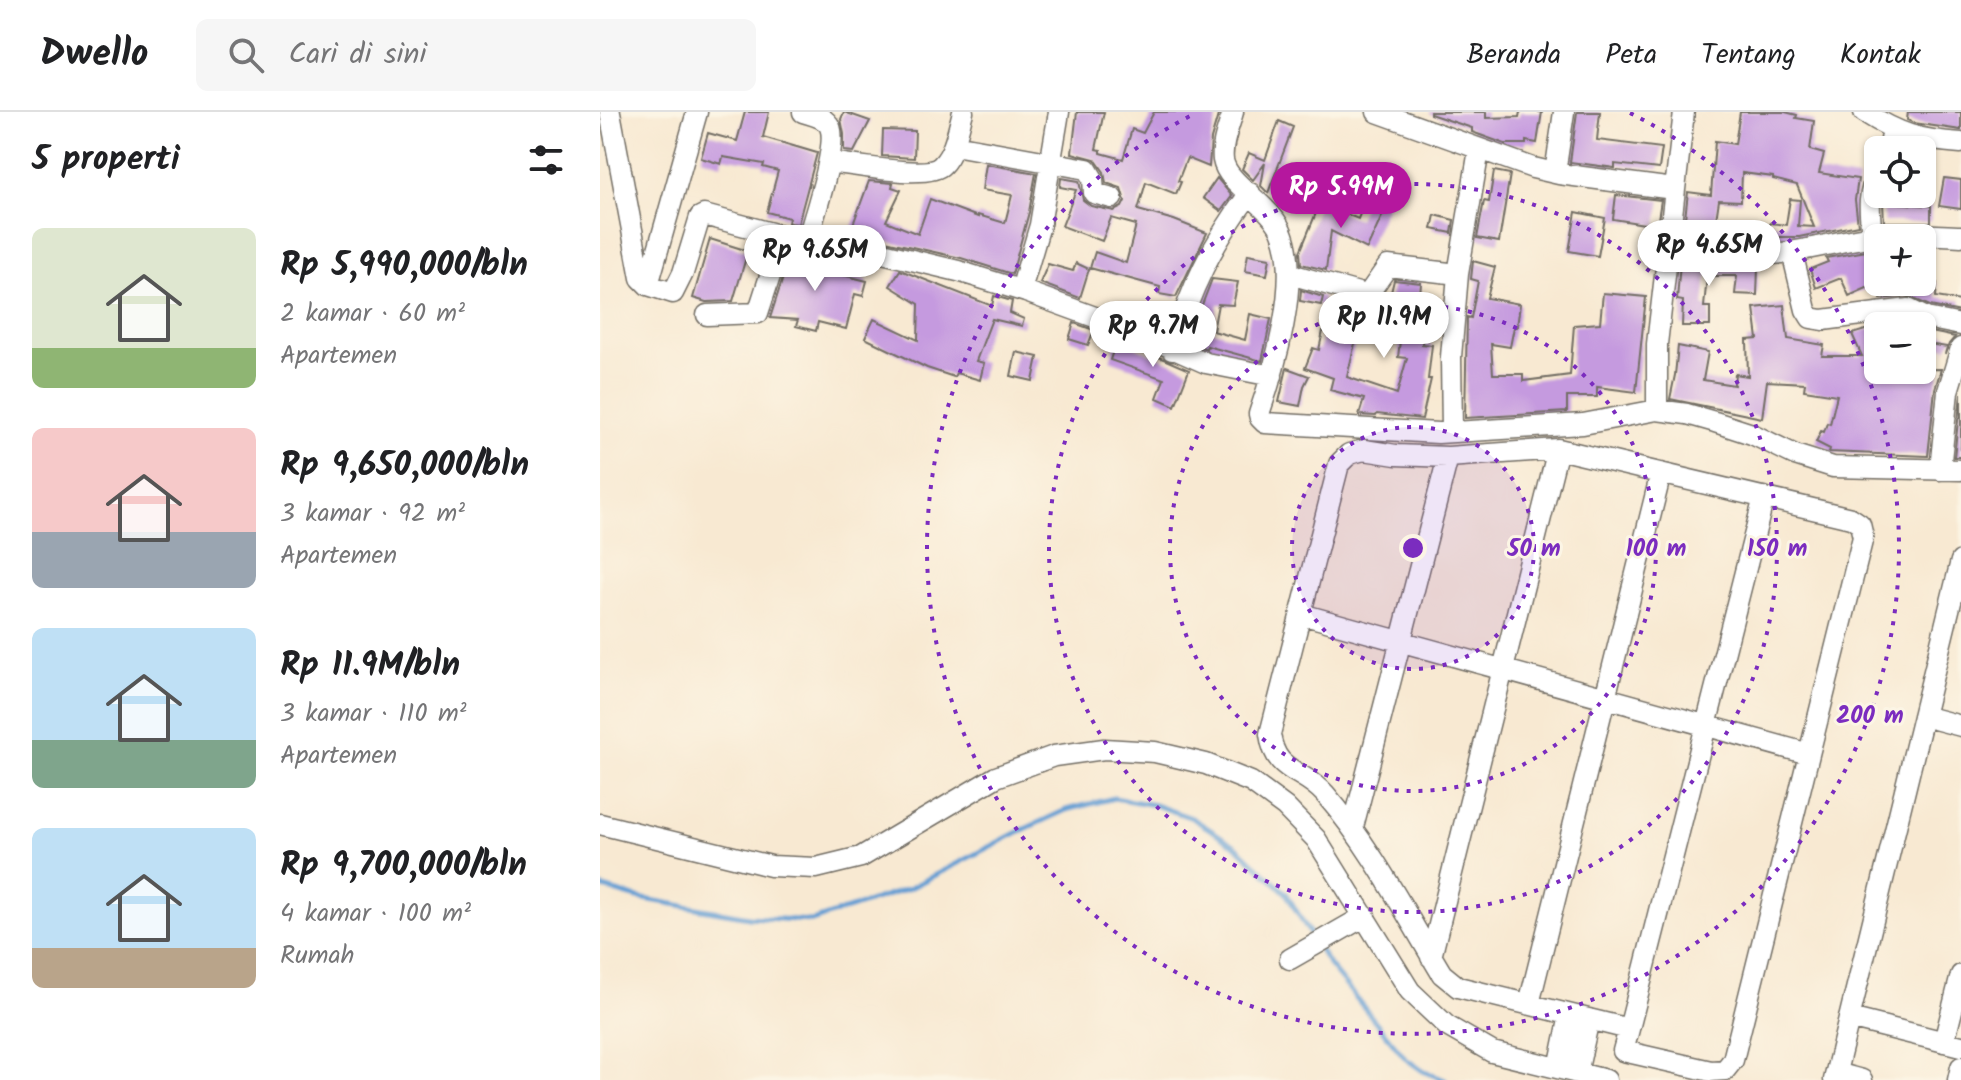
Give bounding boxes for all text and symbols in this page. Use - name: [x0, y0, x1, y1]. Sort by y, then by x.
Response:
- search box: [196, 19, 756, 91]
- text: Dwello: [40, 25, 148, 85]
- text: Cari di sini: [288, 31, 427, 79]
- icon: search: [224, 33, 268, 77]
- text: Beranda: [1466, 33, 1561, 78]
- text: Peta: [1605, 33, 1657, 78]
- text: Tentang: [1701, 33, 1796, 78]
- text: Kontak: [1840, 33, 1921, 78]
- text: 5 properti: [32, 133, 180, 187]
- map controls: [1864, 136, 1936, 384]
- button: locate: [1864, 136, 1936, 208]
- icon: filters: [524, 138, 568, 182]
- pin: Rp 5.99M: [1258, 162, 1424, 230]
- text: Rp 5.99M: [1289, 167, 1393, 209]
- pin: Rp 4.65M: [1626, 220, 1792, 288]
- button: +: [1864, 224, 1936, 296]
- pin: Rp 9.65M: [732, 225, 898, 293]
- text: Rp 4.65M: [1656, 225, 1762, 267]
- text: Rp 9.65M: [762, 230, 868, 272]
- text: Rp 5,990,000/bln: [280, 239, 528, 293]
- icon: home: [96, 260, 192, 356]
- pin: Rp 11.9M: [1301, 292, 1467, 360]
- text: 2 kamar · 60 m²: [280, 293, 465, 335]
- text: Rp 11.9M: [1337, 297, 1431, 339]
- pin: Rp 9.7M: [1079, 301, 1227, 369]
- text: Rp 9.7M: [1108, 306, 1198, 348]
- button: −: [1864, 312, 1936, 384]
- text: Apartemen: [280, 335, 397, 377]
- text: Rp 9,650,000/bln: [280, 439, 529, 493]
- icon: home: [96, 460, 192, 556]
- text: 3 kamar · 92 m²: [280, 493, 465, 535]
- text: 50 m: [1506, 530, 1561, 569]
- text: 100 m: [1626, 530, 1686, 569]
- text: 150 m: [1747, 530, 1807, 569]
- centre of rings: [1399, 534, 1427, 562]
- text: Apartemen: [280, 535, 397, 577]
- text: Rp 11.9M/bln: [280, 639, 460, 693]
- icon: home: [96, 660, 192, 756]
- text: 3 kamar · 110 m²: [280, 693, 467, 735]
- text: 200 m: [1836, 697, 1904, 736]
- text: Apartemen: [280, 735, 397, 777]
- text: Rp 9,700,000/bln: [280, 839, 527, 893]
- icon: home: [96, 860, 192, 956]
- text: 4 kamar · 100 m²: [280, 893, 471, 935]
- text: Rumah: [280, 935, 355, 977]

